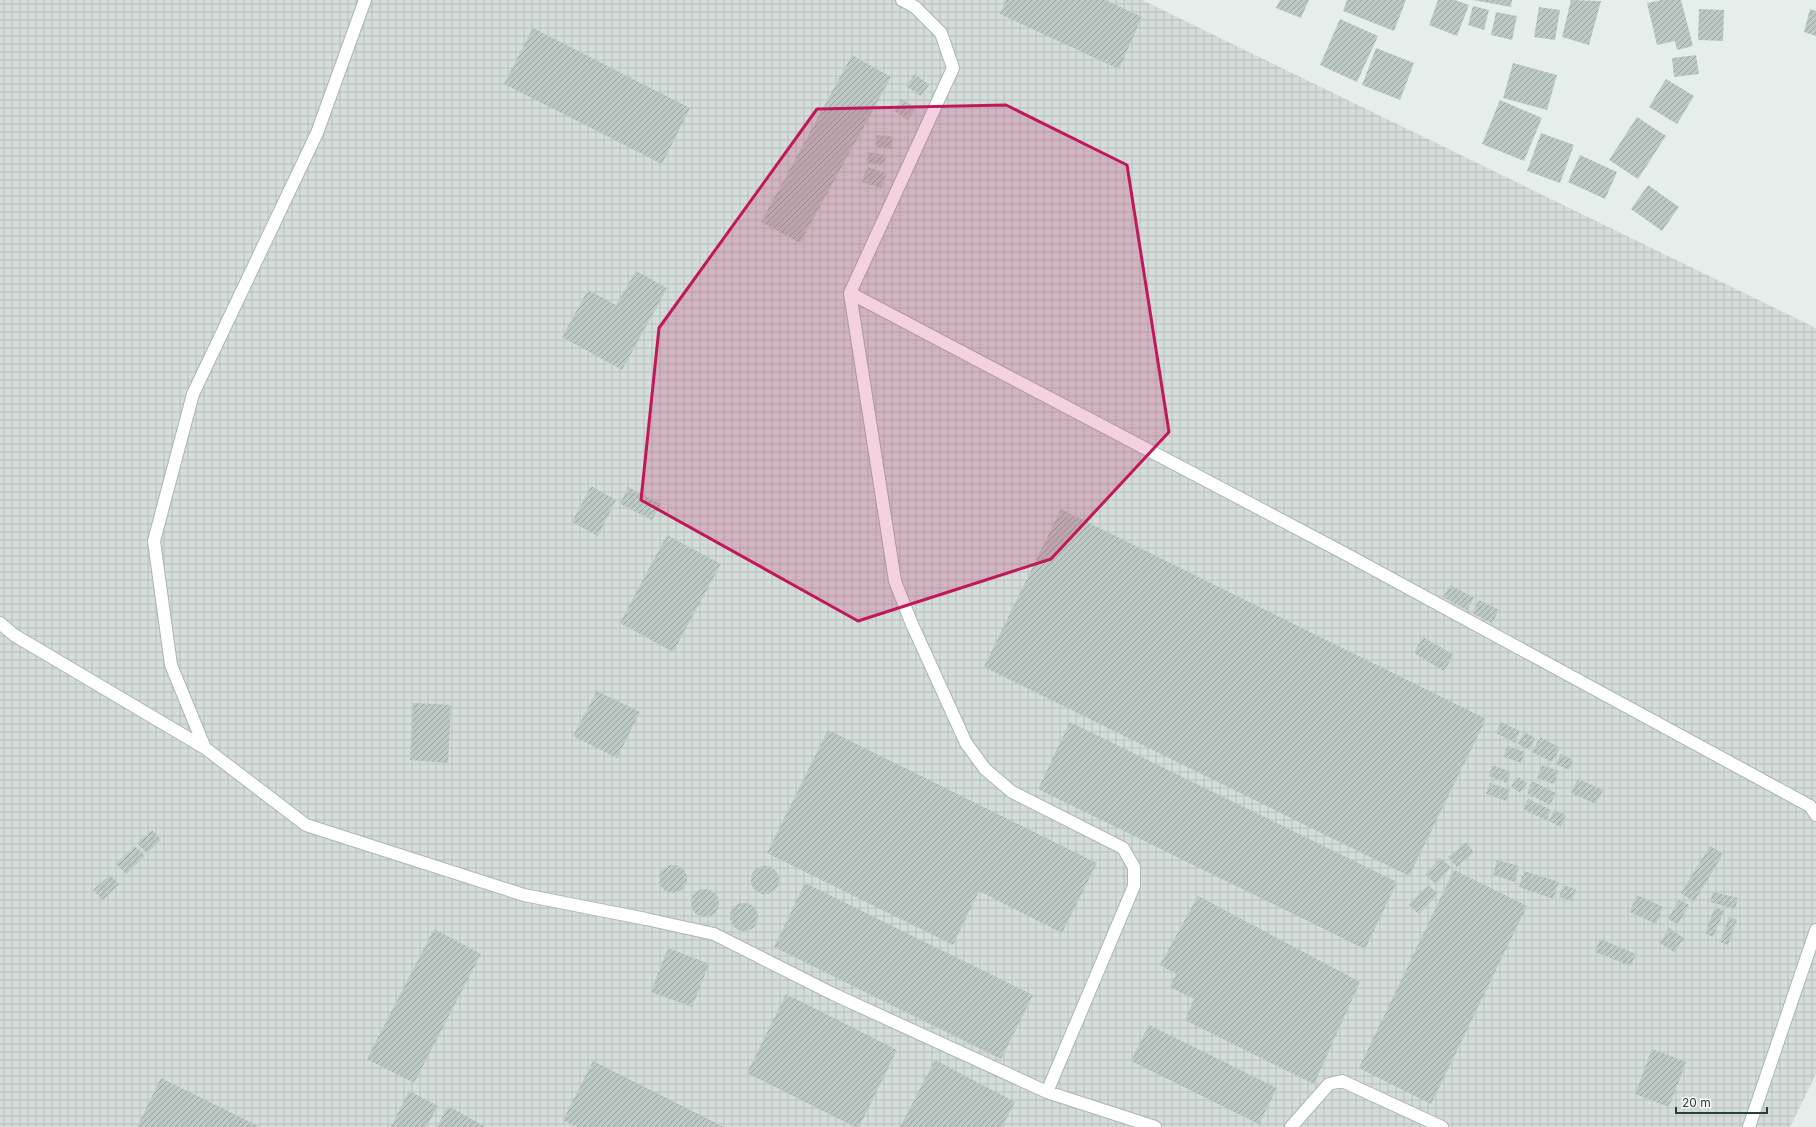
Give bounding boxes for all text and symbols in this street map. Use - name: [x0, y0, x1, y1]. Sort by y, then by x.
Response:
- scale bar: [1676, 1089, 1767, 1115]
- text: 20 m: [1682, 1095, 1711, 1110]

